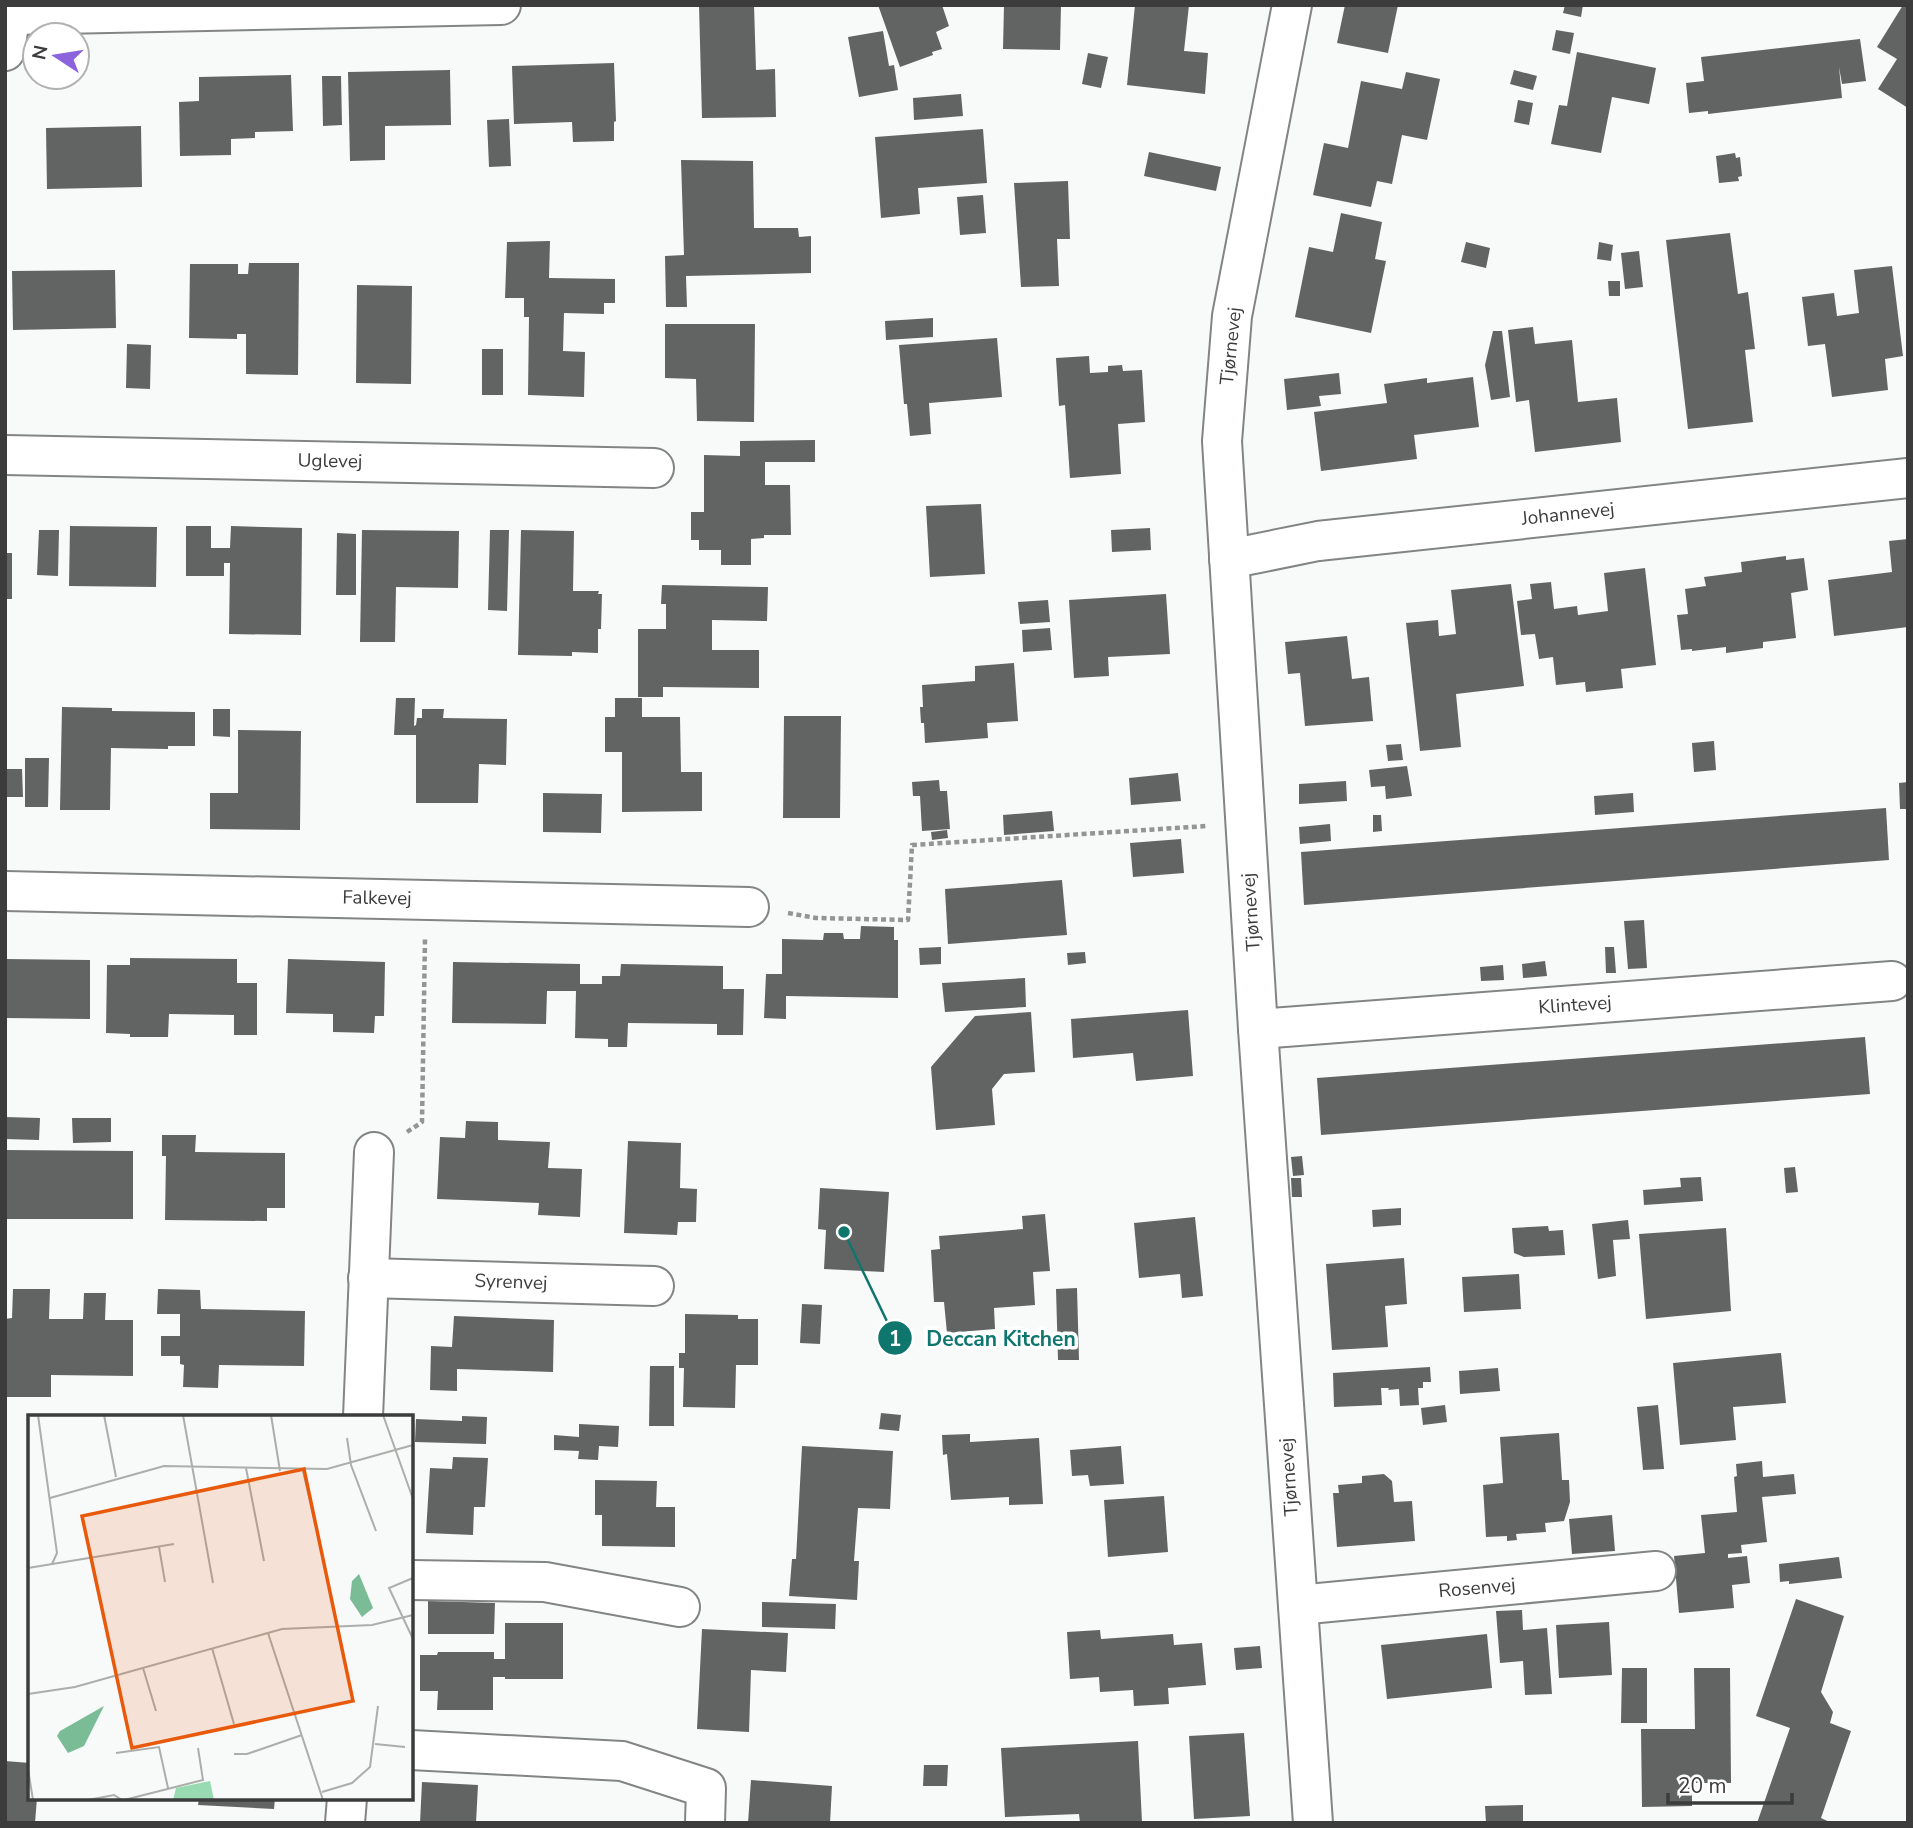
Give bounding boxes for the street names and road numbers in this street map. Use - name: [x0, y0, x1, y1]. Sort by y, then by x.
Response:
- street label: Tjørnevej: [1214, 306, 1248, 386]
- street label: Uglevej: [297, 447, 363, 475]
- street label: Johannevej: [1519, 496, 1616, 532]
- street label: Tjørnevej: [1235, 872, 1267, 952]
- street label: Falkevej: [342, 884, 412, 912]
- street label: Klintevej: [1537, 989, 1613, 1021]
- street label: Syrenvej: [474, 1268, 548, 1296]
- street label: Tjørnevej: [1273, 1437, 1305, 1517]
- street label: Rosenvej: [1437, 1572, 1517, 1604]

